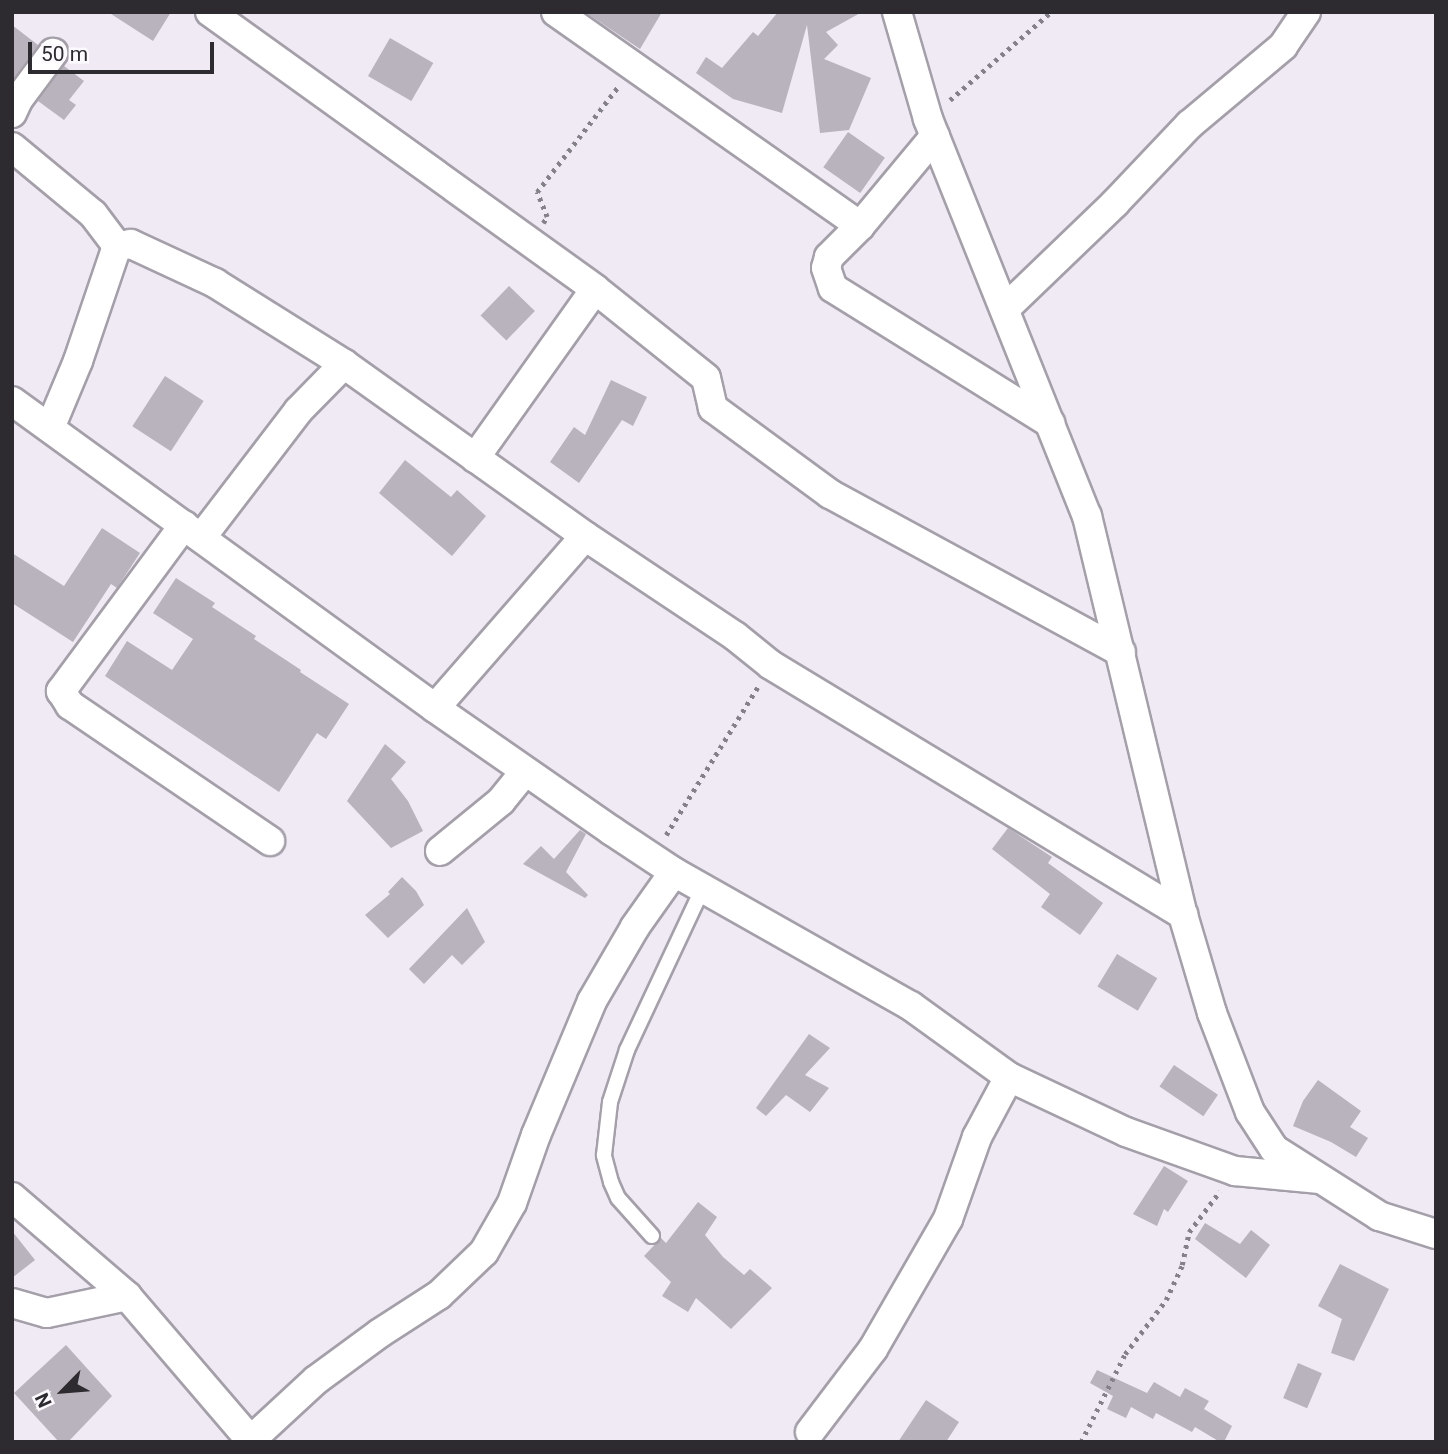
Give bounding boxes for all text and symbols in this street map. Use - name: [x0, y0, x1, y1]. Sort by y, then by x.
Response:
- scale bar: [32, 28, 217, 72]
- text: 50 m: [41, 42, 88, 66]
- north arrow: [28, 1356, 98, 1426]
- text: N: [30, 1389, 57, 1411]

